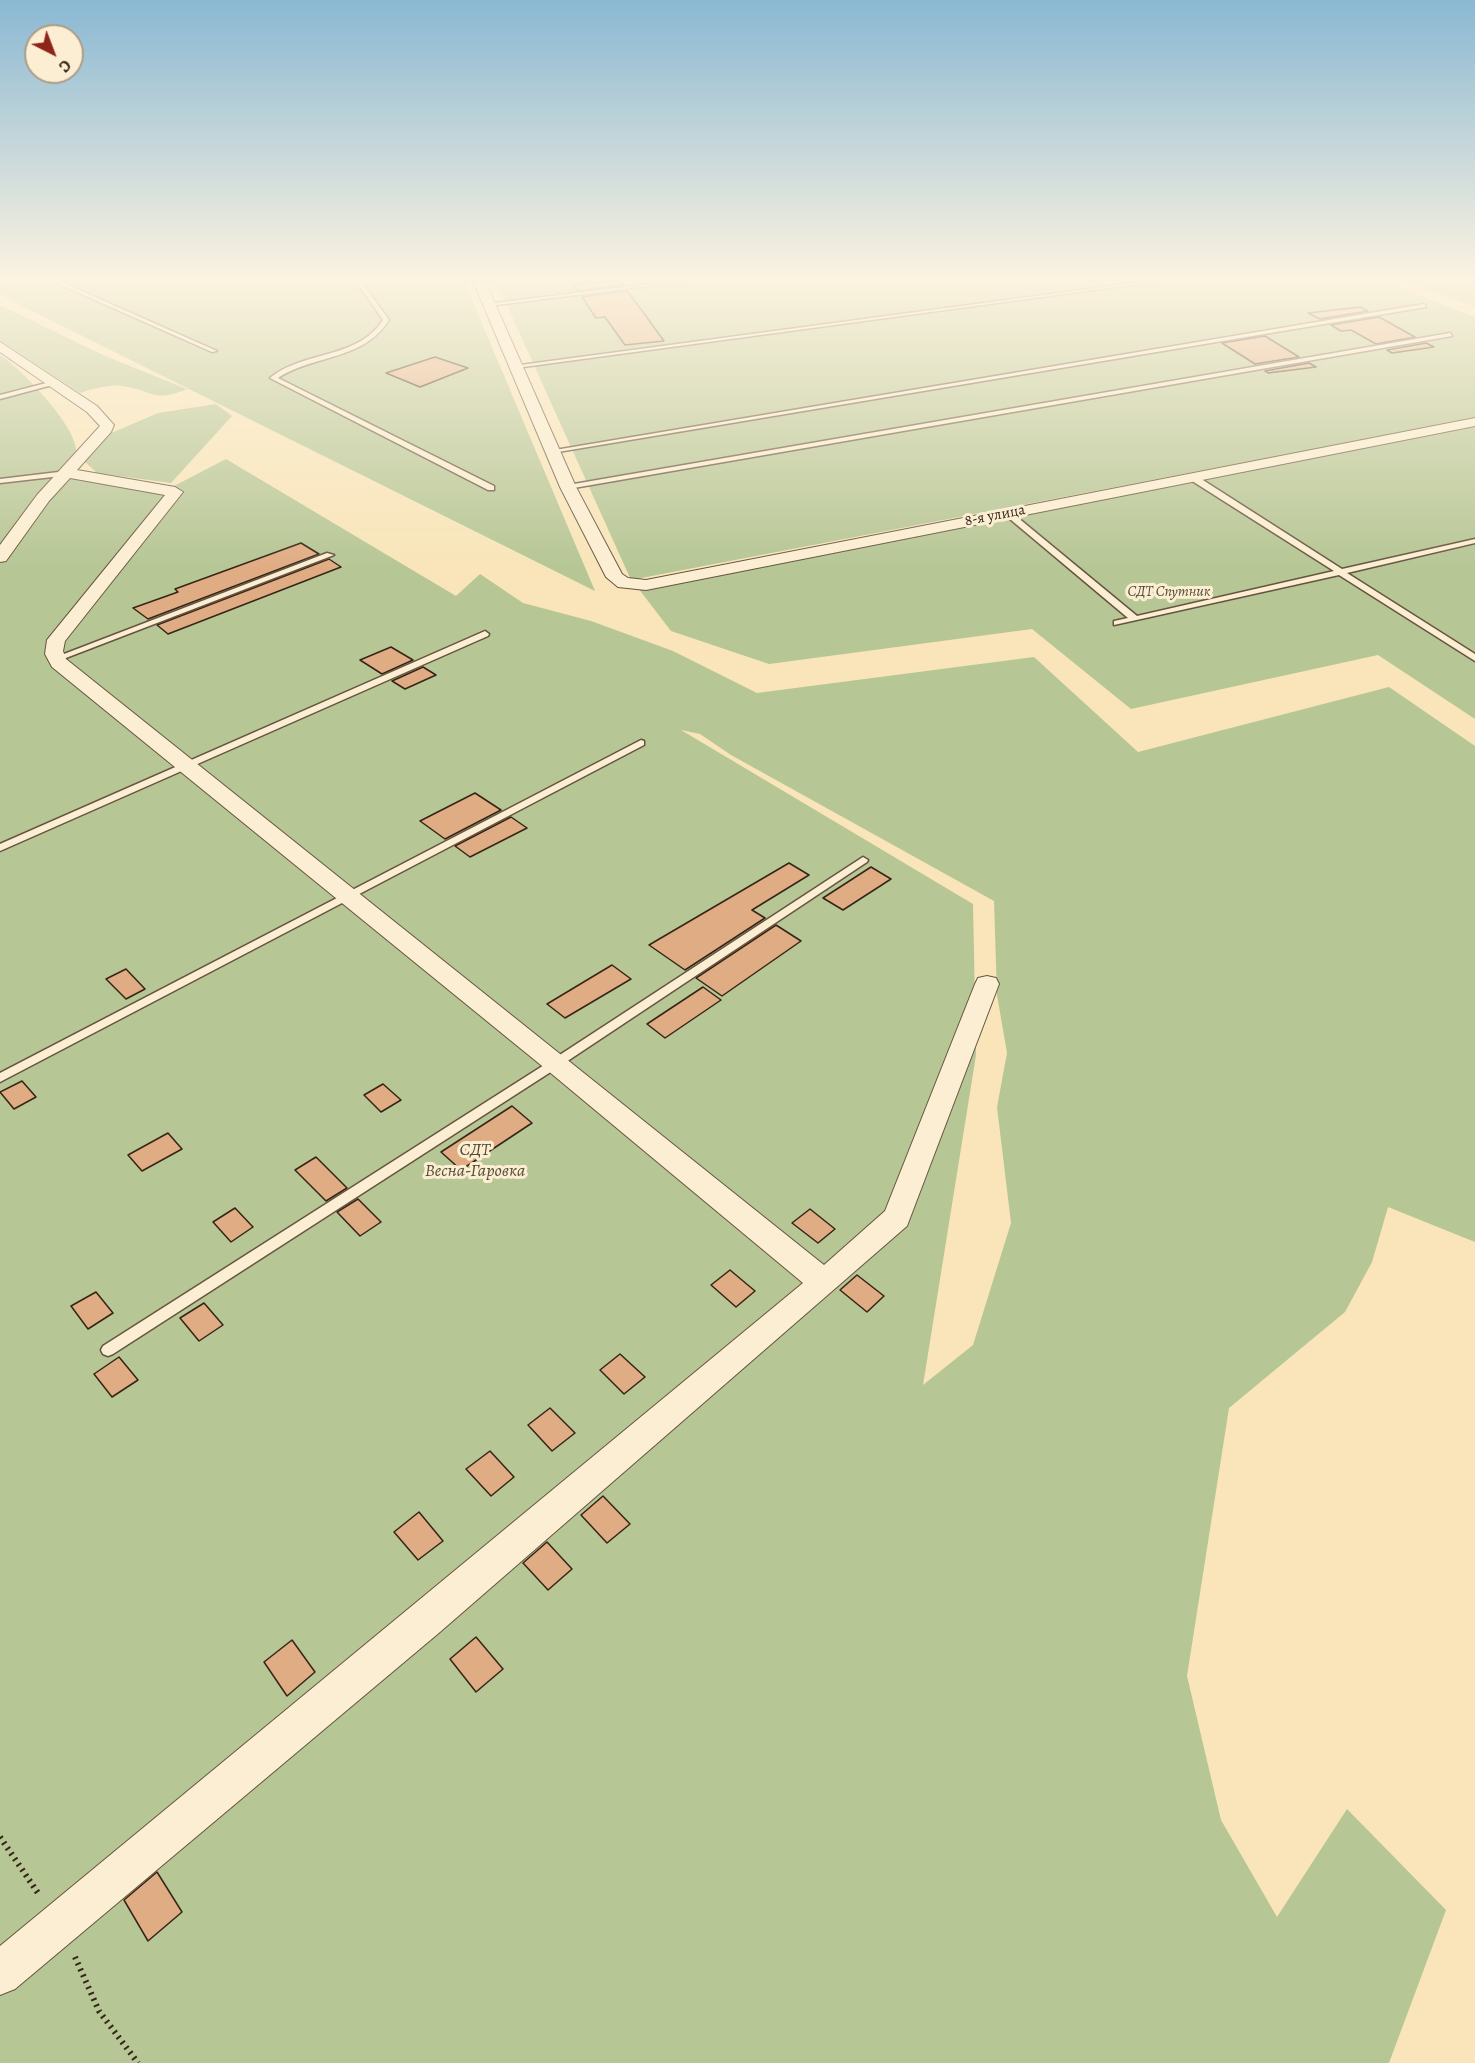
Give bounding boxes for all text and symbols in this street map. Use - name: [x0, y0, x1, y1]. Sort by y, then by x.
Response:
- north arrow: [24, 24, 84, 84]
- text: С: [54, 54, 76, 77]
- street label: 8-я улица: [963, 501, 1027, 531]
- park label: СДТ Спутник: [1127, 583, 1211, 601]
- park label: СДТ Весна-Гаровка: [425, 1140, 525, 1182]

